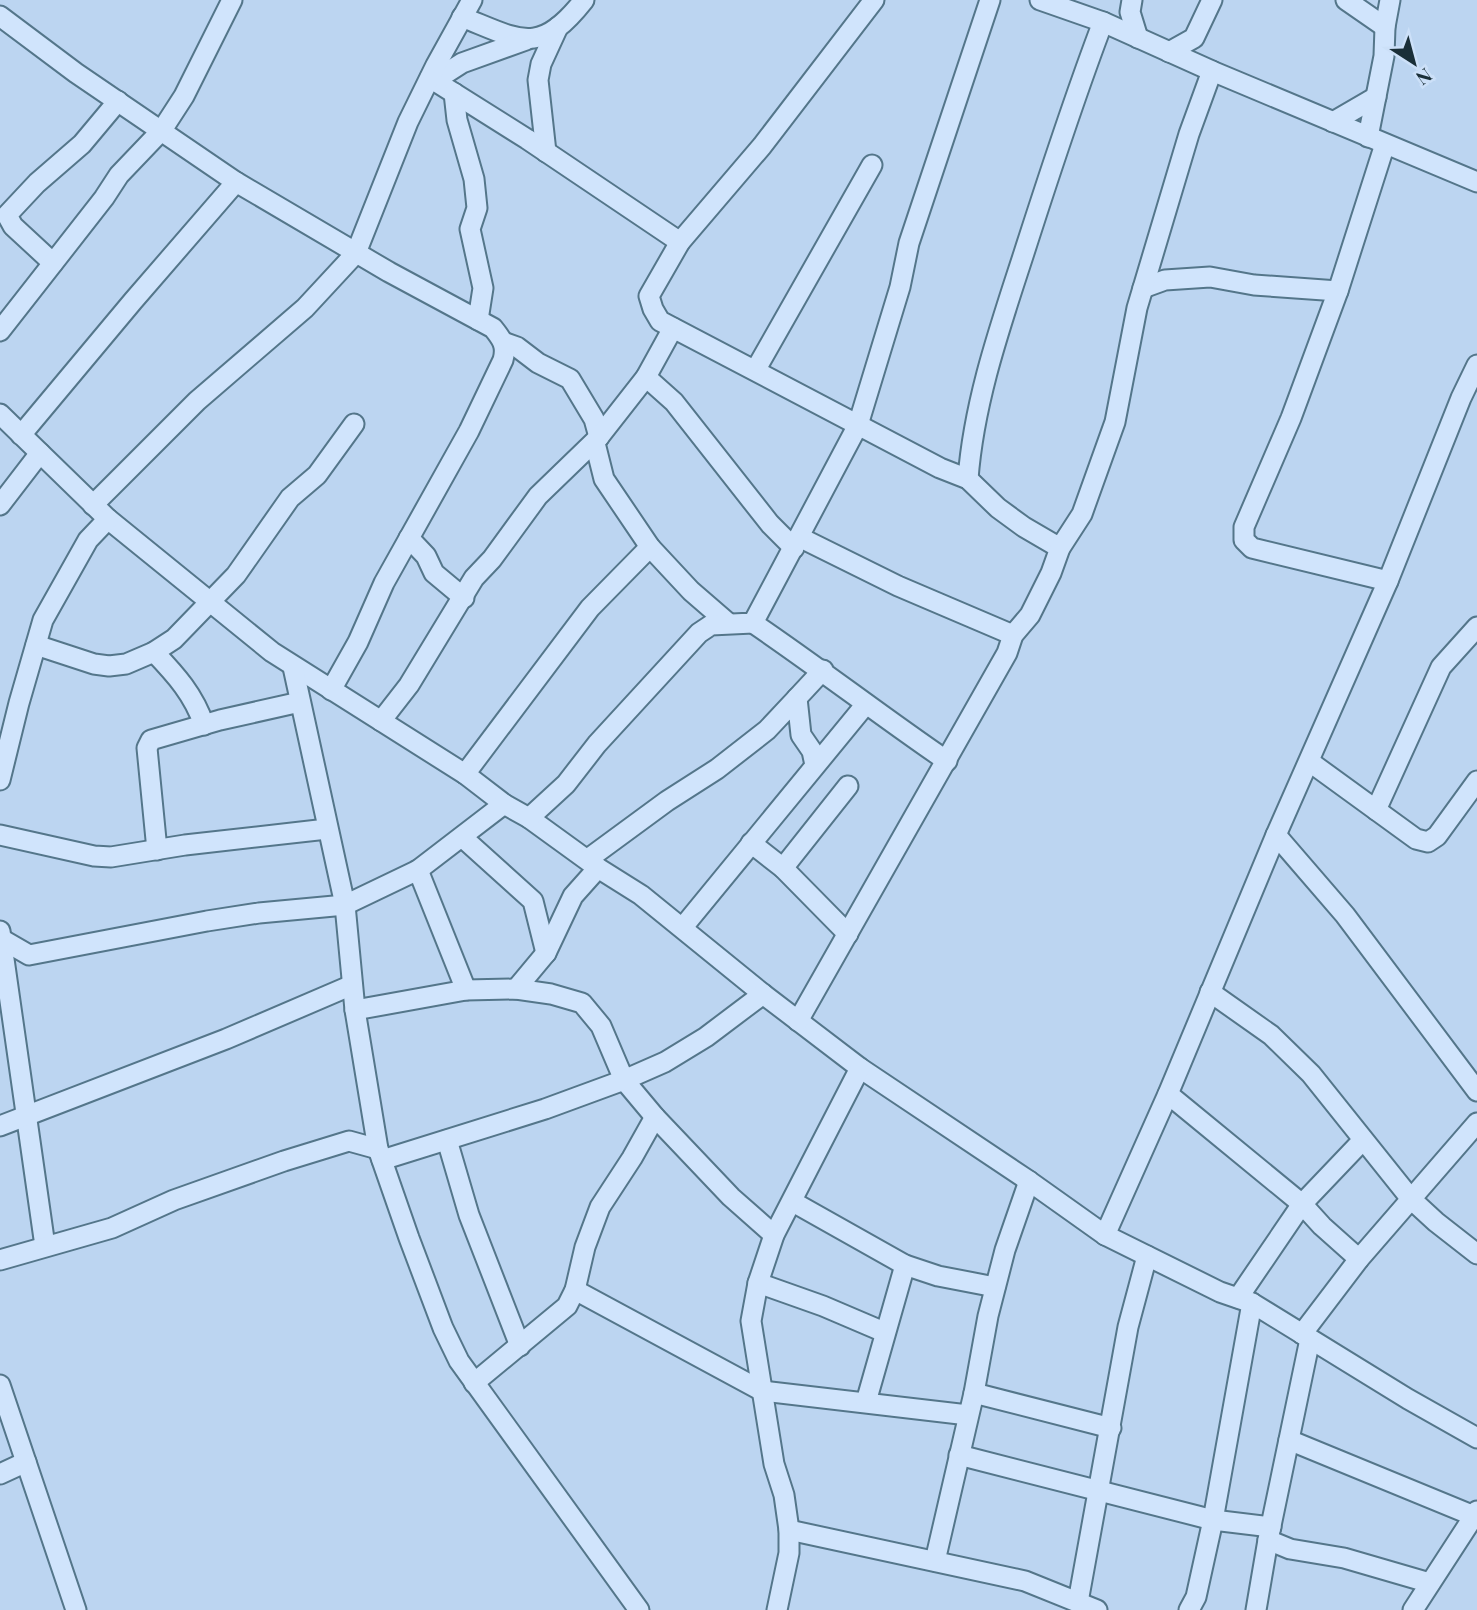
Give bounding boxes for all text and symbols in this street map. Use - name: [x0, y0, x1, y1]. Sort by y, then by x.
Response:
- north arrow: [1379, 28, 1449, 98]
- text: N: [1411, 63, 1438, 92]

